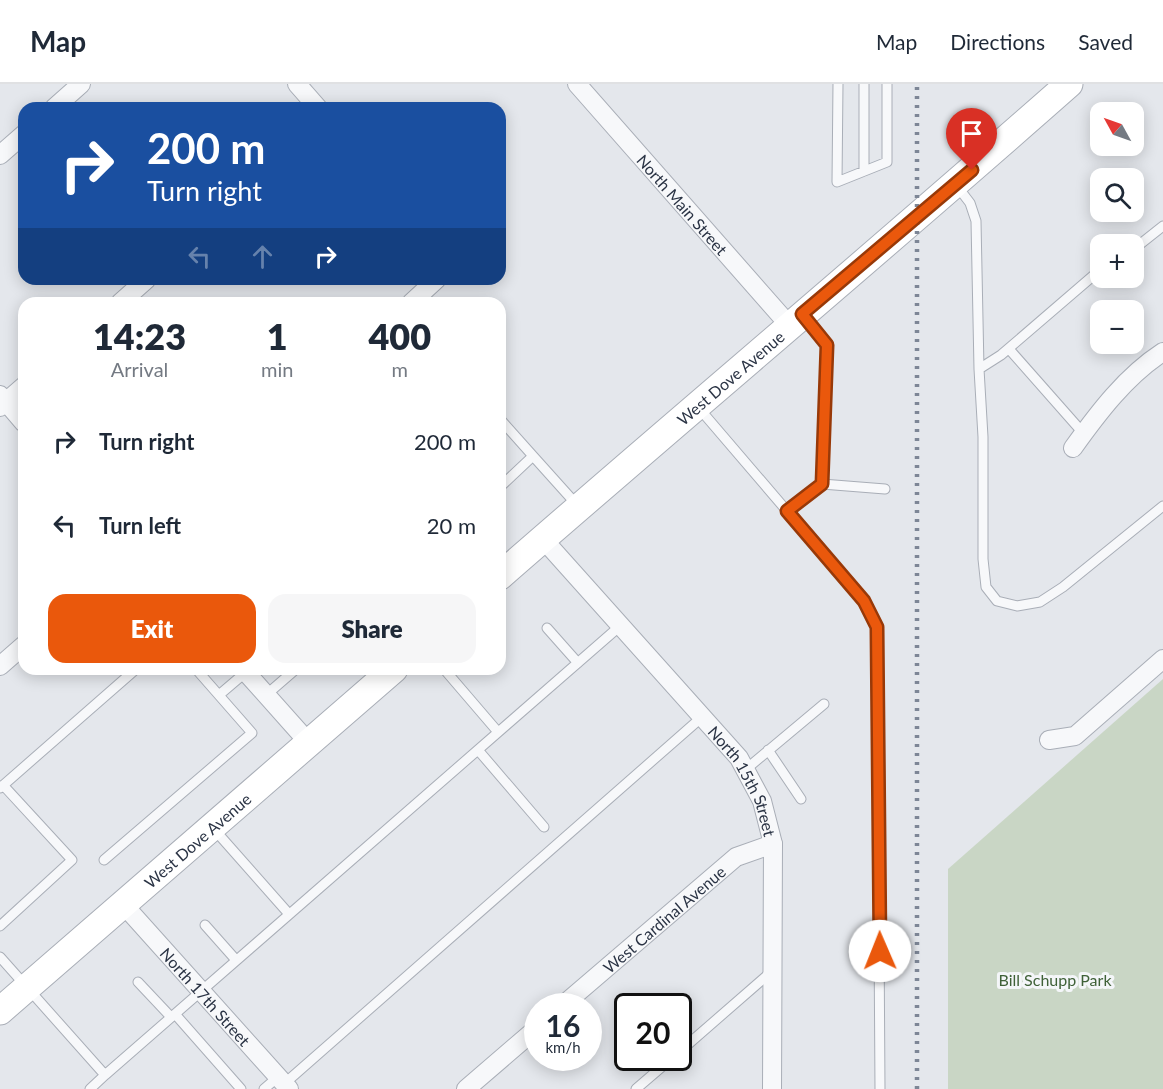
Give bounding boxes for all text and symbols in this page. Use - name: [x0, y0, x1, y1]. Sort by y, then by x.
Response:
- text: Map: [30, 24, 86, 58]
- text: Map: [876, 29, 917, 54]
- text: Directions: [950, 29, 1045, 54]
- text: Saved: [1078, 29, 1133, 54]
- north arrow: [1090, 102, 1144, 156]
- map controls: [1090, 102, 1144, 354]
- pin: [946, 108, 997, 170]
- icon: arrive: [955, 117, 988, 150]
- text: 200 m: [147, 123, 265, 173]
- icon: right: [48, 126, 126, 204]
- street label: North Main Street: [633, 150, 732, 258]
- button: search: [1090, 168, 1144, 222]
- text: Turn right: [147, 174, 262, 207]
- button: +: [1090, 234, 1144, 288]
- icon: left: [183, 240, 216, 273]
- icon: ahead: [246, 240, 279, 273]
- icon: right: [309, 240, 342, 273]
- button: −: [1090, 300, 1144, 354]
- text: 14:23: [93, 314, 186, 358]
- text: 1: [267, 314, 288, 358]
- text: 400: [368, 314, 431, 358]
- street label: West Dove Avenue: [673, 326, 788, 428]
- text: Arrival: [111, 357, 168, 381]
- text: min: [261, 357, 293, 381]
- text: m: [391, 357, 408, 381]
- icon: right: [48, 425, 81, 458]
- text: Turn right: [99, 428, 194, 455]
- text: 200 m: [414, 428, 476, 455]
- icon: left: [48, 509, 81, 542]
- text: Turn left: [99, 512, 181, 539]
- text: 20 m: [427, 512, 476, 539]
- button: Exit: [48, 594, 256, 663]
- button: Share: [268, 594, 476, 663]
- street label: North 15th Street: [705, 721, 780, 838]
- street label: West Dove Avenue: [140, 789, 254, 891]
- street label: West Cardinal Avenue: [599, 861, 729, 977]
- position arrow: [848, 919, 912, 983]
- street label: North 17th Street: [157, 943, 255, 1049]
- park label: Bill Schupp Park: [998, 970, 1112, 989]
- speed limit sign: 20: [614, 993, 692, 1071]
- text: 16: [546, 1007, 580, 1043]
- text: km/h: [545, 1038, 581, 1056]

